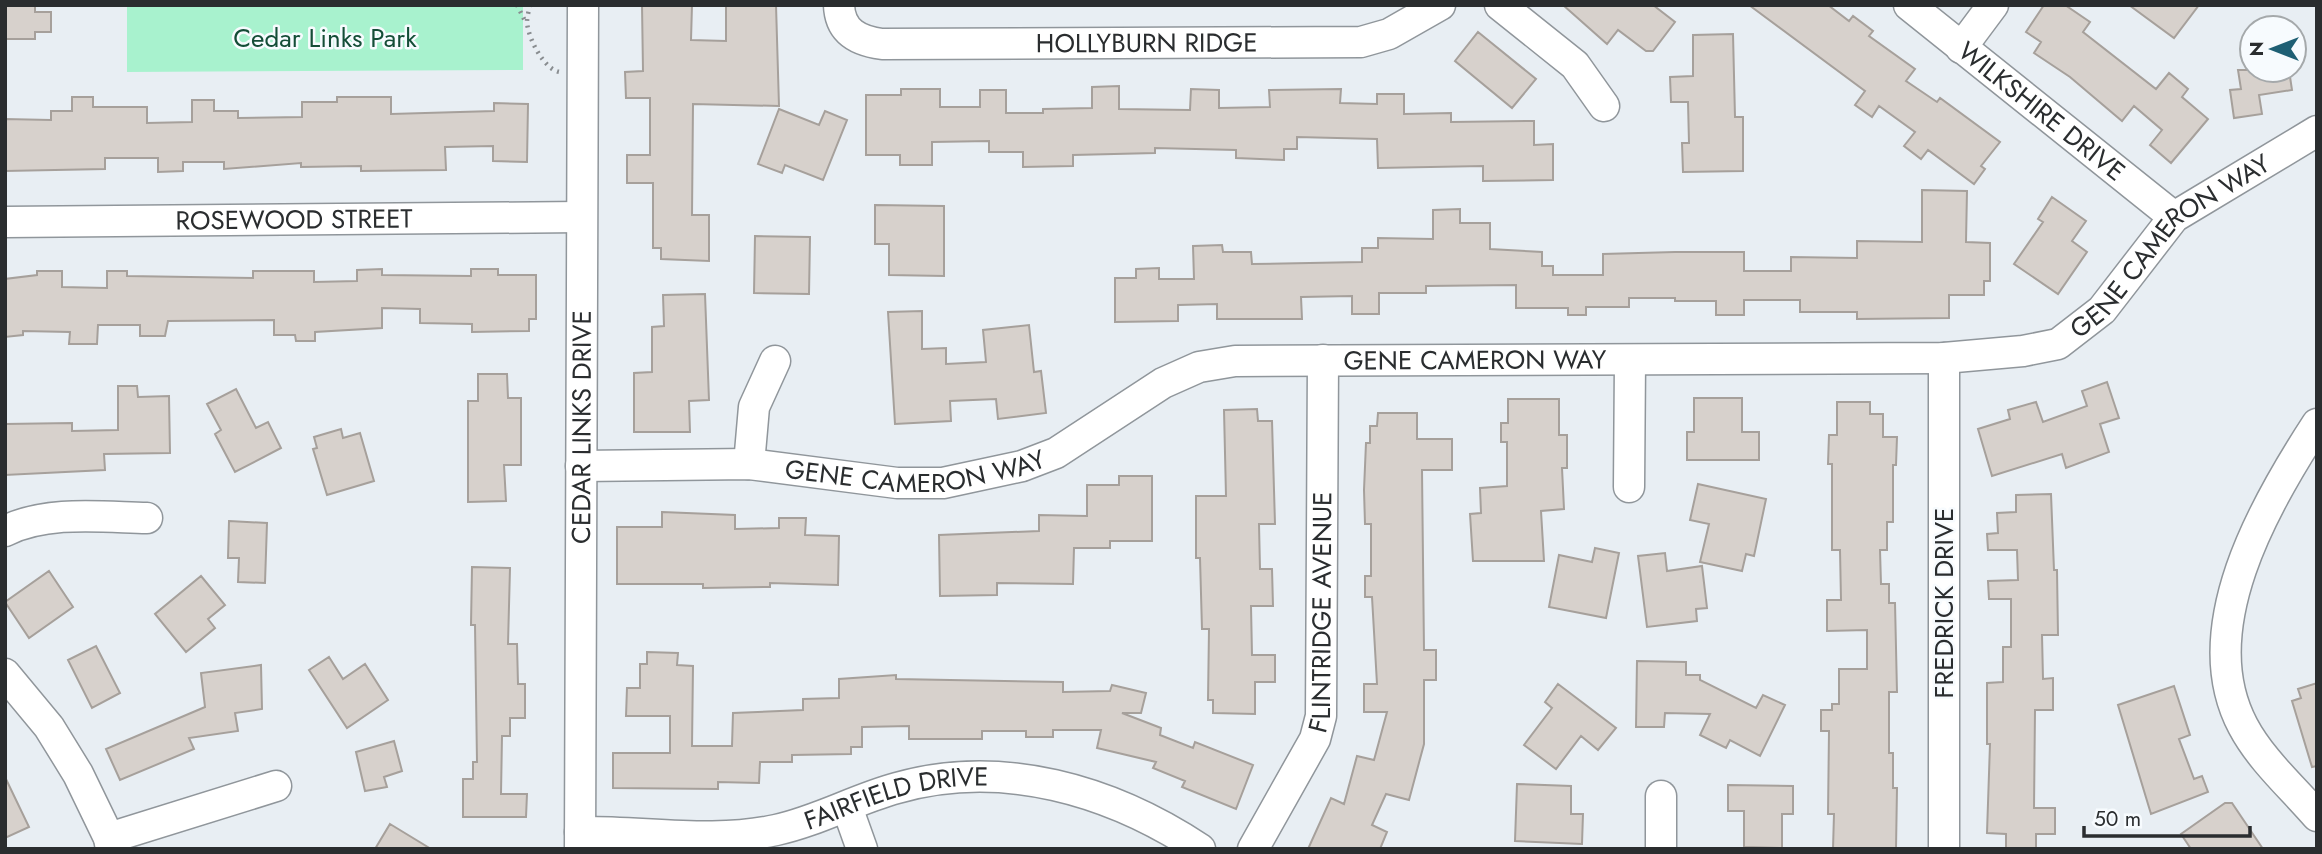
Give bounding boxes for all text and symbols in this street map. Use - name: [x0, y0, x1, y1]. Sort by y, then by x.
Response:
- north arrow: [2238, 14, 2308, 84]
- park label: Cedar Links Park: [233, 19, 417, 57]
- street label: HOLLYBURN RIDGE: [1036, 23, 1258, 62]
- street label: WILKSHIRE DRIVE: [1950, 32, 2133, 190]
- text: N: [2243, 41, 2270, 57]
- street label: GENE CAMERON WAY: [2062, 144, 2278, 347]
- street label: ROSEWOOD STREET: [175, 199, 413, 240]
- street label: CEDAR LINKS DRIVE: [562, 310, 601, 544]
- street label: GENE CAMERON WAY: [1343, 340, 1607, 380]
- street label: GENE CAMERON WAY: [783, 440, 1051, 502]
- street label: FLINTRIDGE AVENUE: [1298, 491, 1341, 737]
- street label: FREDRICK DRIVE: [1925, 508, 1963, 698]
- street label: FAIRFIELD DRIVE: [799, 757, 988, 840]
- scale bar: [2084, 794, 2250, 838]
- text: 50 m: [2094, 804, 2141, 834]

